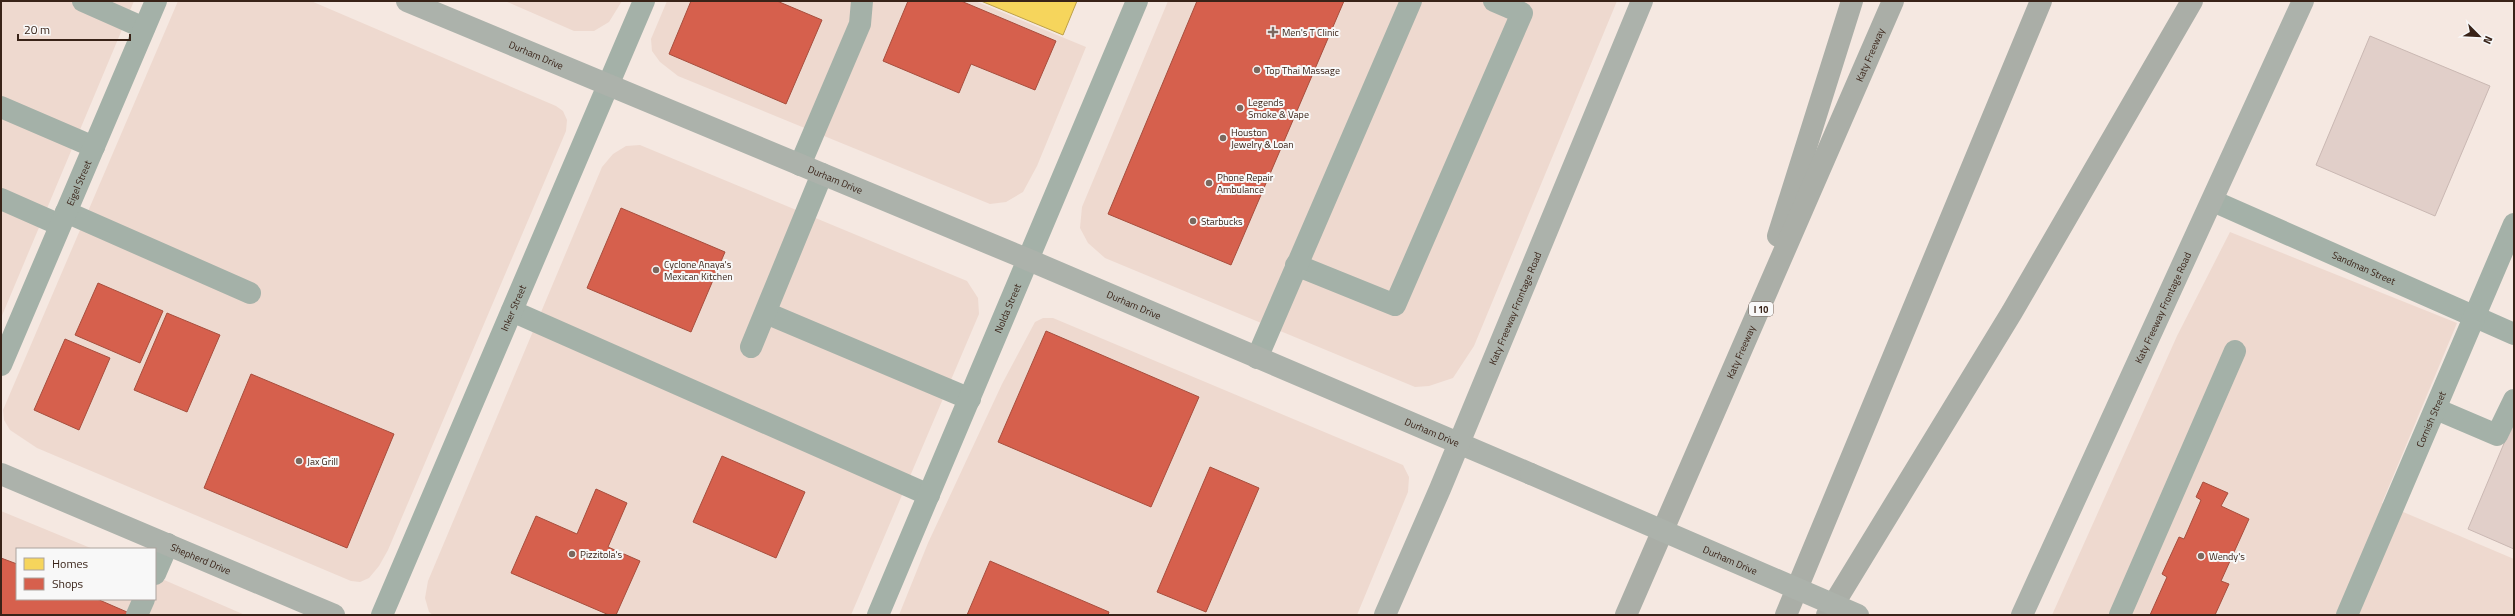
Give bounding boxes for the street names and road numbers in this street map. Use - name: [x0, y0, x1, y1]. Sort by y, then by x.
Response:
- street label: Katy Freeway: [1851, 25, 1888, 84]
- street label: Durham Drive: [507, 37, 566, 73]
- street label: Eigel Street: [62, 157, 95, 208]
- street label: Durham Drive: [806, 161, 865, 197]
- street label: Sandman Street: [2330, 247, 2398, 288]
- street label: Katy Freeway Frontage Road: [1485, 250, 1545, 367]
- street label: Katy Freeway Frontage Road: [2131, 250, 2195, 366]
- street label: Nolda Street: [990, 281, 1025, 335]
- street label: Inker Street: [497, 282, 530, 333]
- street label: Durham Drive: [1104, 286, 1164, 323]
- road number: I 10: [1749, 302, 1773, 316]
- street label: Katy Freeway: [1722, 322, 1759, 381]
- street label: Cornish Street: [2412, 388, 2449, 450]
- street label: Durham Drive: [1402, 414, 1462, 450]
- street label: Shepherd Drive: [168, 539, 233, 578]
- street label: Durham Drive: [1701, 542, 1760, 578]

